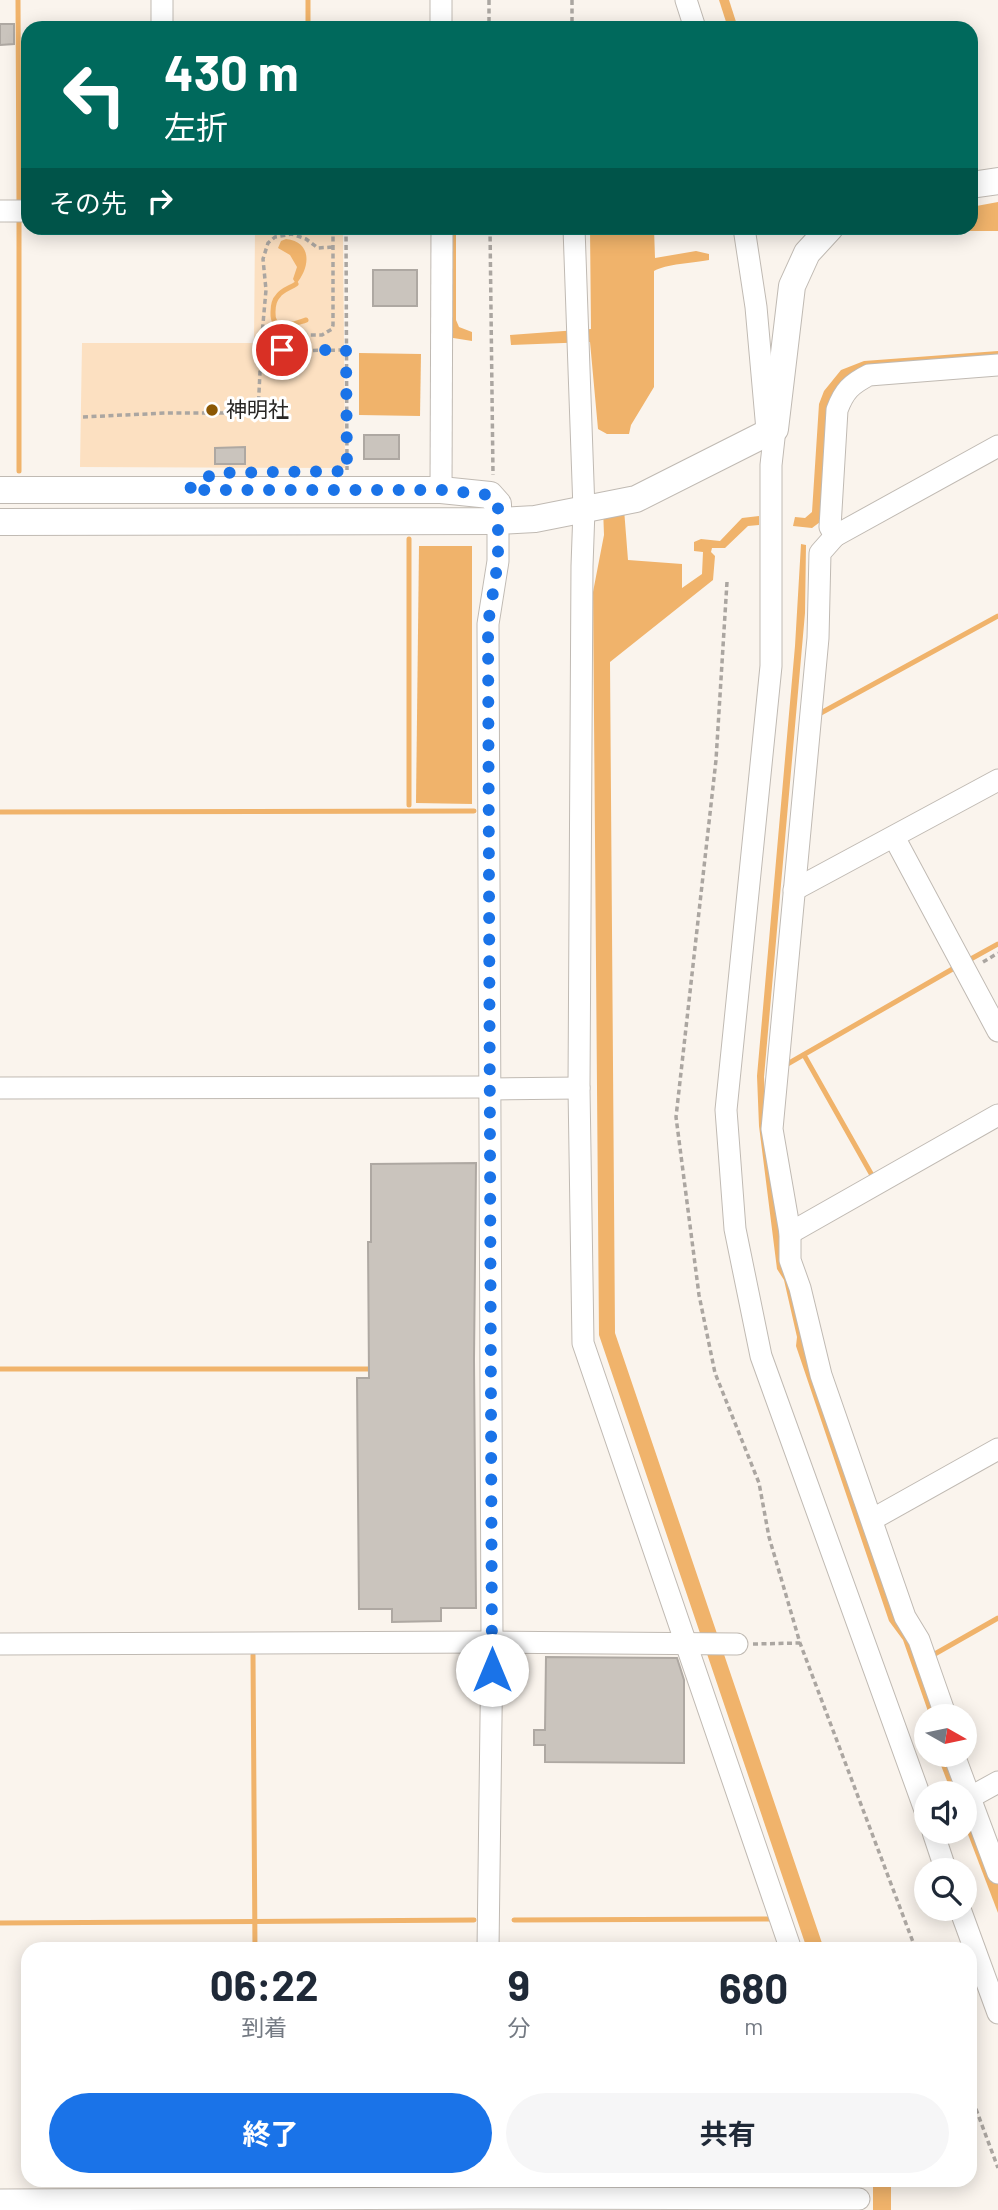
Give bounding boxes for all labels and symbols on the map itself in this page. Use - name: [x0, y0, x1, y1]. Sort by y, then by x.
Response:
- pin: [252, 320, 312, 380]
- place label: 神明社: [226, 396, 289, 421]
- marker: 神明社: [204, 402, 220, 418]
- position arrow: [455, 1633, 529, 1707]
- north arrow: [914, 1704, 976, 1768]

